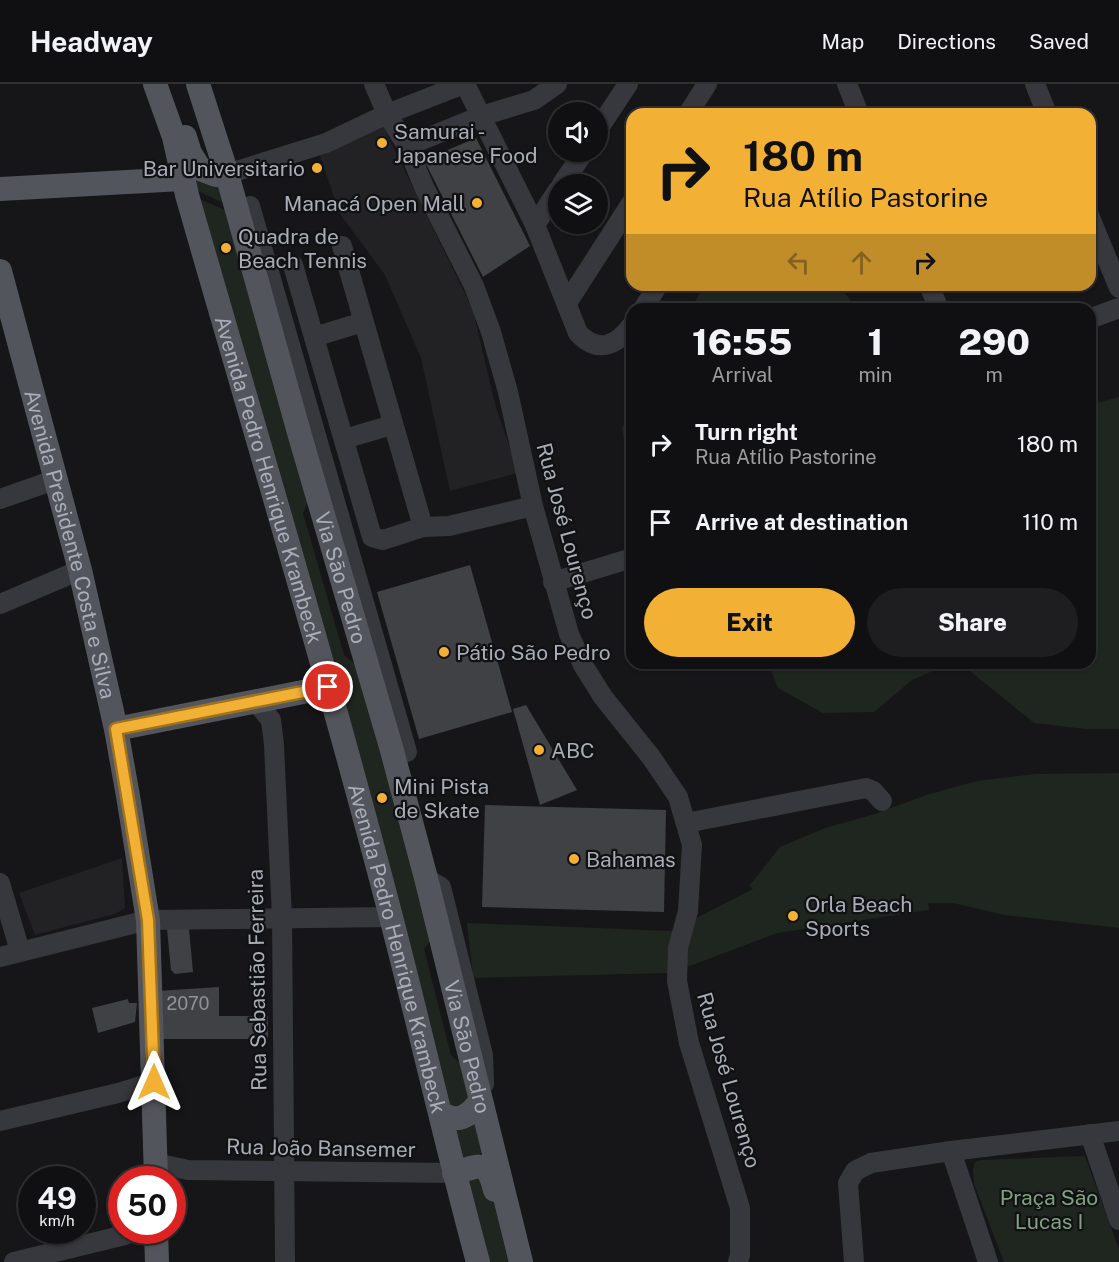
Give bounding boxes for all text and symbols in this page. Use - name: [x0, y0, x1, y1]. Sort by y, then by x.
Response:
- text: Headway: [30, 25, 153, 58]
- text: Map: [822, 29, 864, 54]
- text: Directions: [897, 29, 996, 54]
- text: Saved: [1029, 29, 1089, 54]
- map controls: [548, 102, 608, 234]
- button: sound: [548, 102, 608, 162]
- place label: Samurai - Japanese Food: [394, 119, 538, 168]
- text: 180 m: [743, 131, 863, 180]
- icon: right: [644, 132, 722, 210]
- marker: Samurai - Japanese Food: [375, 136, 389, 150]
- place label: Bar Universitario: [143, 156, 305, 181]
- marker: Bar Universitario: [310, 161, 324, 175]
- button: layers: [548, 174, 608, 234]
- text: Rua Atílio Pastorine: [743, 181, 988, 213]
- place label: Manacá Open Mall: [284, 191, 465, 216]
- marker: Manacá Open Mall: [470, 196, 484, 210]
- place label: Quadra de Beach Tennis: [238, 224, 367, 273]
- marker: Quadra de Beach Tennis: [219, 241, 233, 255]
- icon: left: [782, 246, 815, 279]
- icon: ahead: [845, 246, 878, 279]
- icon: right: [908, 246, 941, 279]
- street label: Avenida Pedro Henrique Krambeck: [210, 313, 328, 646]
- text: 16:55: [692, 321, 792, 363]
- text: 1: [868, 321, 883, 363]
- text: 290: [958, 321, 1030, 363]
- text: Arrival: [711, 363, 773, 387]
- text: min: [858, 363, 892, 387]
- text: m: [986, 363, 1003, 387]
- street label: Avenida Presidente Costa e Silva: [20, 387, 121, 701]
- text: Turn right: [695, 419, 798, 445]
- icon: right: [644, 428, 677, 461]
- text: 180 m: [1017, 431, 1078, 457]
- street label: Rua José Lourenço: [531, 440, 603, 622]
- text: Rua Atílio Pastorine: [695, 445, 877, 469]
- icon: arrive: [644, 506, 677, 539]
- street label: Via São Pedro: [310, 509, 373, 646]
- text: Arrive at destination: [695, 509, 908, 535]
- text: 110 m: [1022, 509, 1078, 535]
- button: Exit: [644, 588, 855, 657]
- button: Share: [867, 588, 1078, 657]
- place label: Pátio São Pedro: [456, 640, 611, 665]
- marker: Pátio São Pedro: [437, 645, 451, 659]
- pin: [302, 661, 353, 712]
- icon: arrive: [311, 670, 344, 703]
- place label: ABC: [551, 738, 594, 763]
- marker: ABC: [532, 743, 546, 757]
- place label: Mini Pista de Skate: [394, 774, 489, 823]
- street label: Avenida Pedro Henrique Krambeck: [343, 781, 452, 1116]
- marker: Mini Pista de Skate: [375, 791, 389, 805]
- place label: Bahamas: [586, 847, 676, 872]
- marker: Bahamas: [567, 852, 581, 866]
- street label: Rua Sebastião Ferreira: [243, 869, 271, 1091]
- place label: Orla Beach Sports: [805, 892, 912, 941]
- marker: Orla Beach Sports: [786, 909, 800, 923]
- street label: Via São Pedro: [439, 978, 496, 1116]
- street label: Rua José Lourenço: [692, 989, 766, 1171]
- house number: 2070: [167, 993, 209, 1014]
- position arrow: [122, 1050, 186, 1114]
- street label: Rua João Bansemer: [226, 1134, 416, 1162]
- speed limit sign: 50: [108, 1166, 186, 1244]
- text: 49: [37, 1180, 77, 1216]
- park label: Praça São Lucas I: [1000, 1185, 1098, 1234]
- text: km/h: [39, 1212, 75, 1229]

